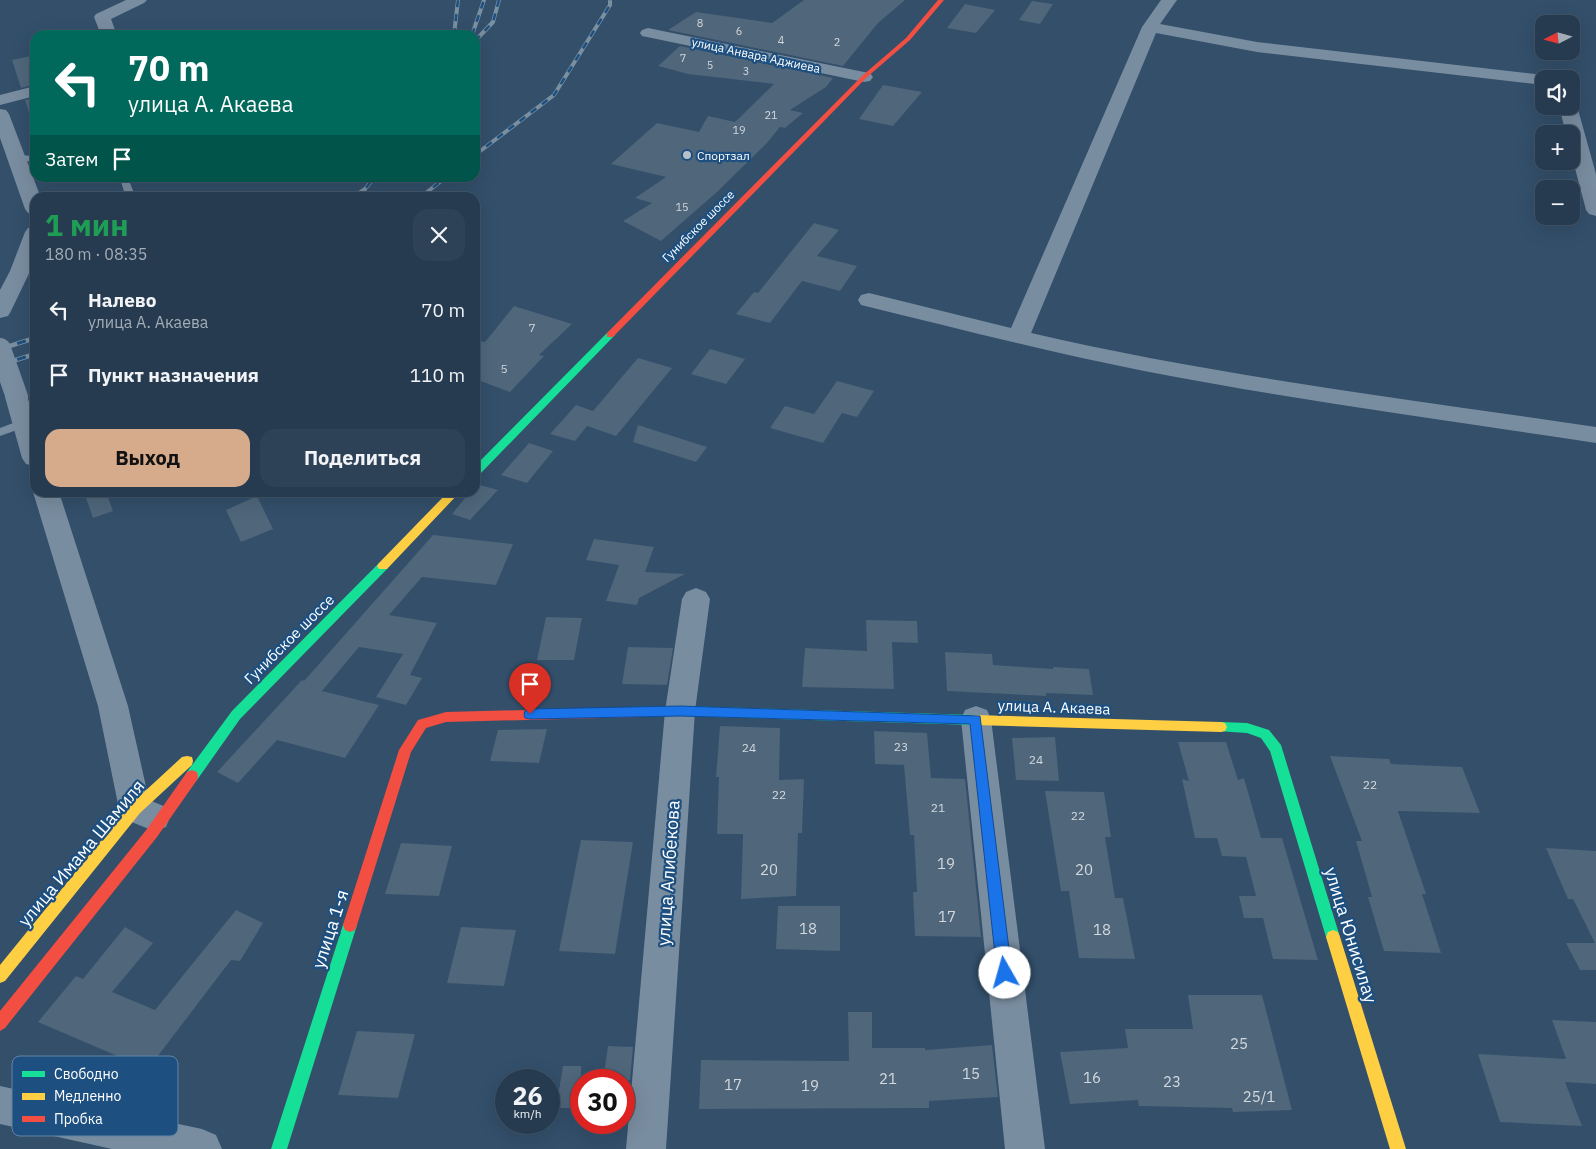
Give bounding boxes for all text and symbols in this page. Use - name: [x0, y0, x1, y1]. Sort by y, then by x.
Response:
- north arrow: [1535, 15, 1580, 60]
- map controls: [1535, 15, 1580, 225]
- house number: 8: [697, 16, 703, 30]
- house number: 6: [736, 24, 742, 38]
- house number: 4: [778, 33, 785, 47]
- street label: улица Анвара Аджиева: [690, 34, 822, 76]
- house number: 2: [834, 35, 840, 49]
- text: 70 m: [128, 45, 210, 91]
- icon: left: [45, 50, 110, 115]
- house number: 7: [680, 51, 686, 65]
- house number: 5: [707, 58, 713, 72]
- house number: 3: [743, 64, 749, 78]
- button: sound: [1535, 70, 1580, 115]
- text: улица А. Акаева: [128, 89, 293, 118]
- house number: 21: [764, 108, 778, 122]
- house number: 19: [732, 123, 746, 137]
- button: +: [1535, 125, 1580, 170]
- icon: arrive: [108, 145, 136, 173]
- text: Затем: [45, 147, 98, 171]
- place label: Спортзал: [697, 148, 750, 163]
- marker: Спортзал: [681, 149, 693, 161]
- button: −: [1535, 180, 1580, 225]
- street label: Гунибское шоссе: [659, 187, 737, 265]
- house number: 15: [675, 200, 689, 214]
- text: 1 мин: [45, 205, 129, 244]
- button: close: [413, 209, 465, 261]
- text: 180 m · 08:35: [45, 244, 147, 264]
- text: Налево: [88, 288, 157, 312]
- icon: left: [45, 296, 73, 324]
- text: 70 m: [421, 298, 465, 322]
- text: улица А. Акаева: [88, 312, 208, 332]
- house number: 7: [528, 320, 536, 335]
- icon: arrive: [45, 361, 73, 389]
- house number: 5: [500, 361, 508, 376]
- text: Пункт назначения: [88, 363, 259, 387]
- text: 110 m: [410, 363, 465, 387]
- button: Выход: [45, 429, 250, 487]
- button: Поделиться: [260, 429, 465, 487]
- street label: Гунибское шоссе: [240, 590, 338, 688]
- pin: [509, 663, 551, 714]
- icon: arrive: [516, 670, 544, 698]
- street label: улица А. Акаева: [997, 696, 1111, 718]
- house number: 23: [894, 739, 908, 754]
- house number: 24: [742, 740, 756, 755]
- house number: 24: [1029, 752, 1043, 767]
- street label: улица Имама Шамиля: [13, 775, 149, 931]
- house number: 22: [1363, 777, 1377, 792]
- house number: 22: [772, 787, 786, 802]
- street label: улица Алибекова: [651, 799, 685, 947]
- house number: 21: [931, 800, 945, 815]
- house number: 22: [1071, 808, 1085, 823]
- house number: 19: [937, 854, 955, 873]
- house number: 20: [760, 860, 778, 879]
- house number: 20: [1075, 860, 1093, 879]
- street label: улица Юнисилау: [1319, 864, 1383, 1006]
- street label: улица 1-я: [306, 887, 354, 971]
- house number: 17: [938, 907, 956, 926]
- house number: 18: [799, 919, 817, 938]
- house number: 18: [1093, 920, 1111, 939]
- position arrow: [978, 946, 1030, 998]
- house number: 25: [1230, 1034, 1248, 1053]
- legend: [12, 1056, 178, 1136]
- house number: 15: [962, 1064, 980, 1083]
- text: Свободно: [54, 1065, 119, 1083]
- house number: 16: [1083, 1068, 1101, 1087]
- speed limit sign: 30: [570, 1069, 635, 1134]
- house number: 21: [879, 1069, 897, 1088]
- house number: 23: [1163, 1072, 1181, 1091]
- house number: 17: [724, 1075, 742, 1094]
- house number: 19: [801, 1076, 819, 1095]
- text: 26: [512, 1079, 543, 1112]
- text: Медленно: [54, 1087, 122, 1105]
- house number: 25/1: [1243, 1087, 1275, 1106]
- text: km/h: [513, 1106, 542, 1121]
- text: Пробка: [54, 1110, 103, 1128]

